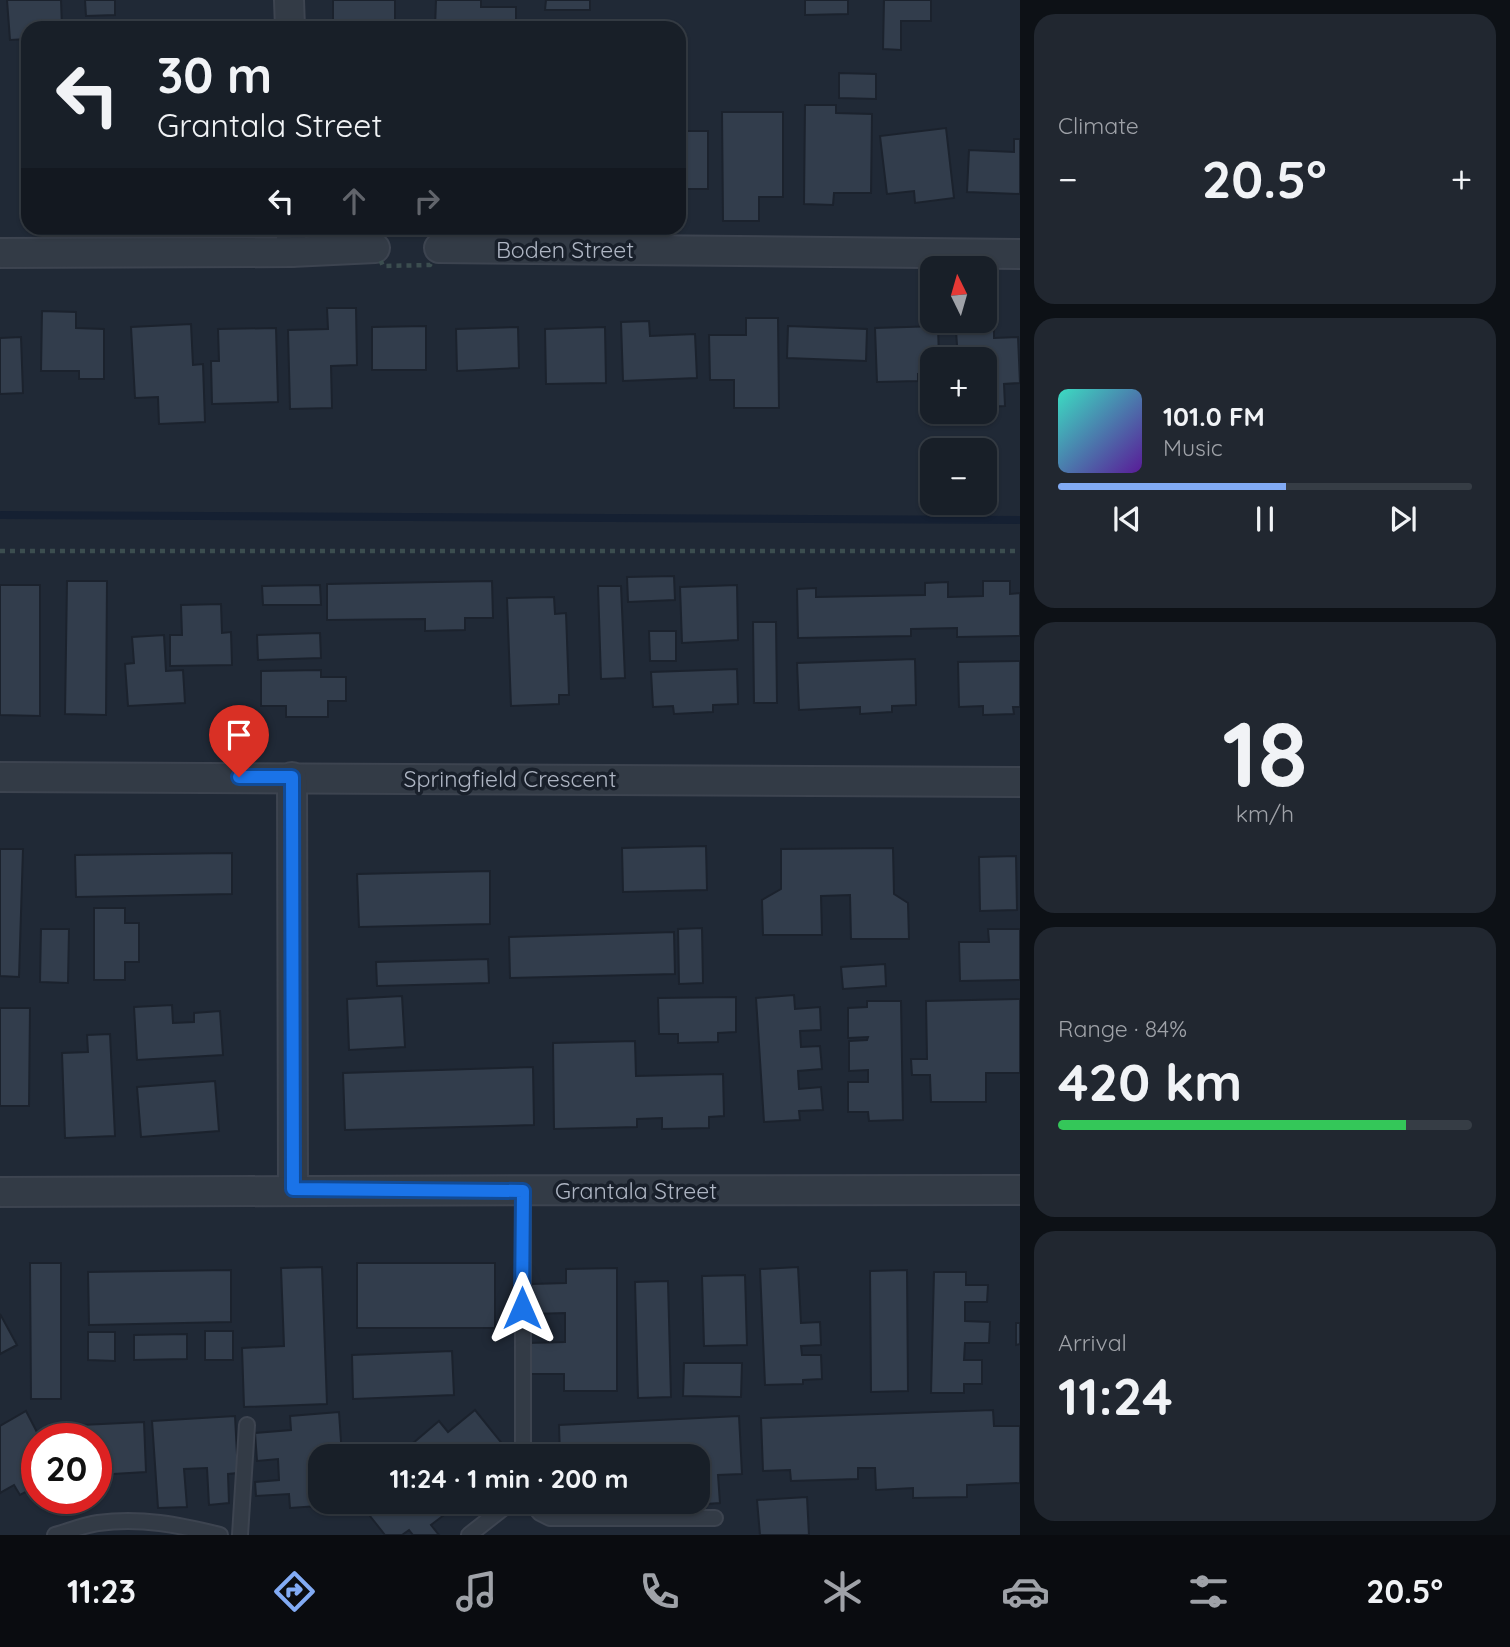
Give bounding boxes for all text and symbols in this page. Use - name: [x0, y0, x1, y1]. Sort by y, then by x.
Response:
- text: 30 m: [157, 44, 272, 105]
- icon: left: [42, 49, 133, 140]
- text: Grantala Street: [157, 105, 382, 145]
- text: Climate: [1058, 111, 1139, 140]
- text: 20.5°: [1202, 146, 1327, 211]
- text: −: [1058, 155, 1078, 203]
- text: +: [1451, 155, 1472, 203]
- icon: left: [262, 182, 300, 220]
- icon: ahead: [335, 182, 373, 220]
- icon: right: [408, 182, 446, 220]
- street label: Boden Street: [496, 235, 634, 264]
- north arrow: [920, 256, 998, 332]
- map controls: [920, 256, 997, 515]
- button: +: [920, 347, 997, 424]
- text: 101.0 FM: [1163, 400, 1265, 433]
- text: Music: [1163, 433, 1223, 462]
- button: −: [920, 438, 997, 515]
- icon: previous: [1108, 500, 1146, 538]
- icon: pause: [1246, 500, 1284, 538]
- icon: next: [1384, 500, 1422, 538]
- text: 18: [1222, 696, 1308, 810]
- pin: [209, 705, 269, 777]
- icon: arrive: [220, 716, 258, 754]
- street label: Springfield Crescent: [404, 764, 617, 793]
- text: km/h: [1236, 799, 1294, 828]
- text: Range · 84%: [1058, 1014, 1187, 1043]
- text: 420 km: [1058, 1049, 1242, 1114]
- street label: Grantala Street: [555, 1176, 717, 1205]
- position arrow: [485, 1271, 559, 1345]
- text: Arrival: [1058, 1328, 1127, 1357]
- text: 11:24: [1058, 1363, 1173, 1428]
- speed limit sign: 20: [21, 1423, 112, 1514]
- text: 11:24 · 1 min · 200 m: [389, 1462, 629, 1495]
- icon: directions: [270, 1567, 319, 1616]
- icon: music: [452, 1567, 501, 1616]
- icon: phone: [635, 1567, 684, 1616]
- icon: climate: [818, 1567, 867, 1616]
- icon: car: [1001, 1567, 1050, 1616]
- icon: filters: [1184, 1567, 1233, 1616]
- text: 11:23: [67, 1571, 136, 1611]
- text: 20.5°: [1366, 1571, 1443, 1611]

